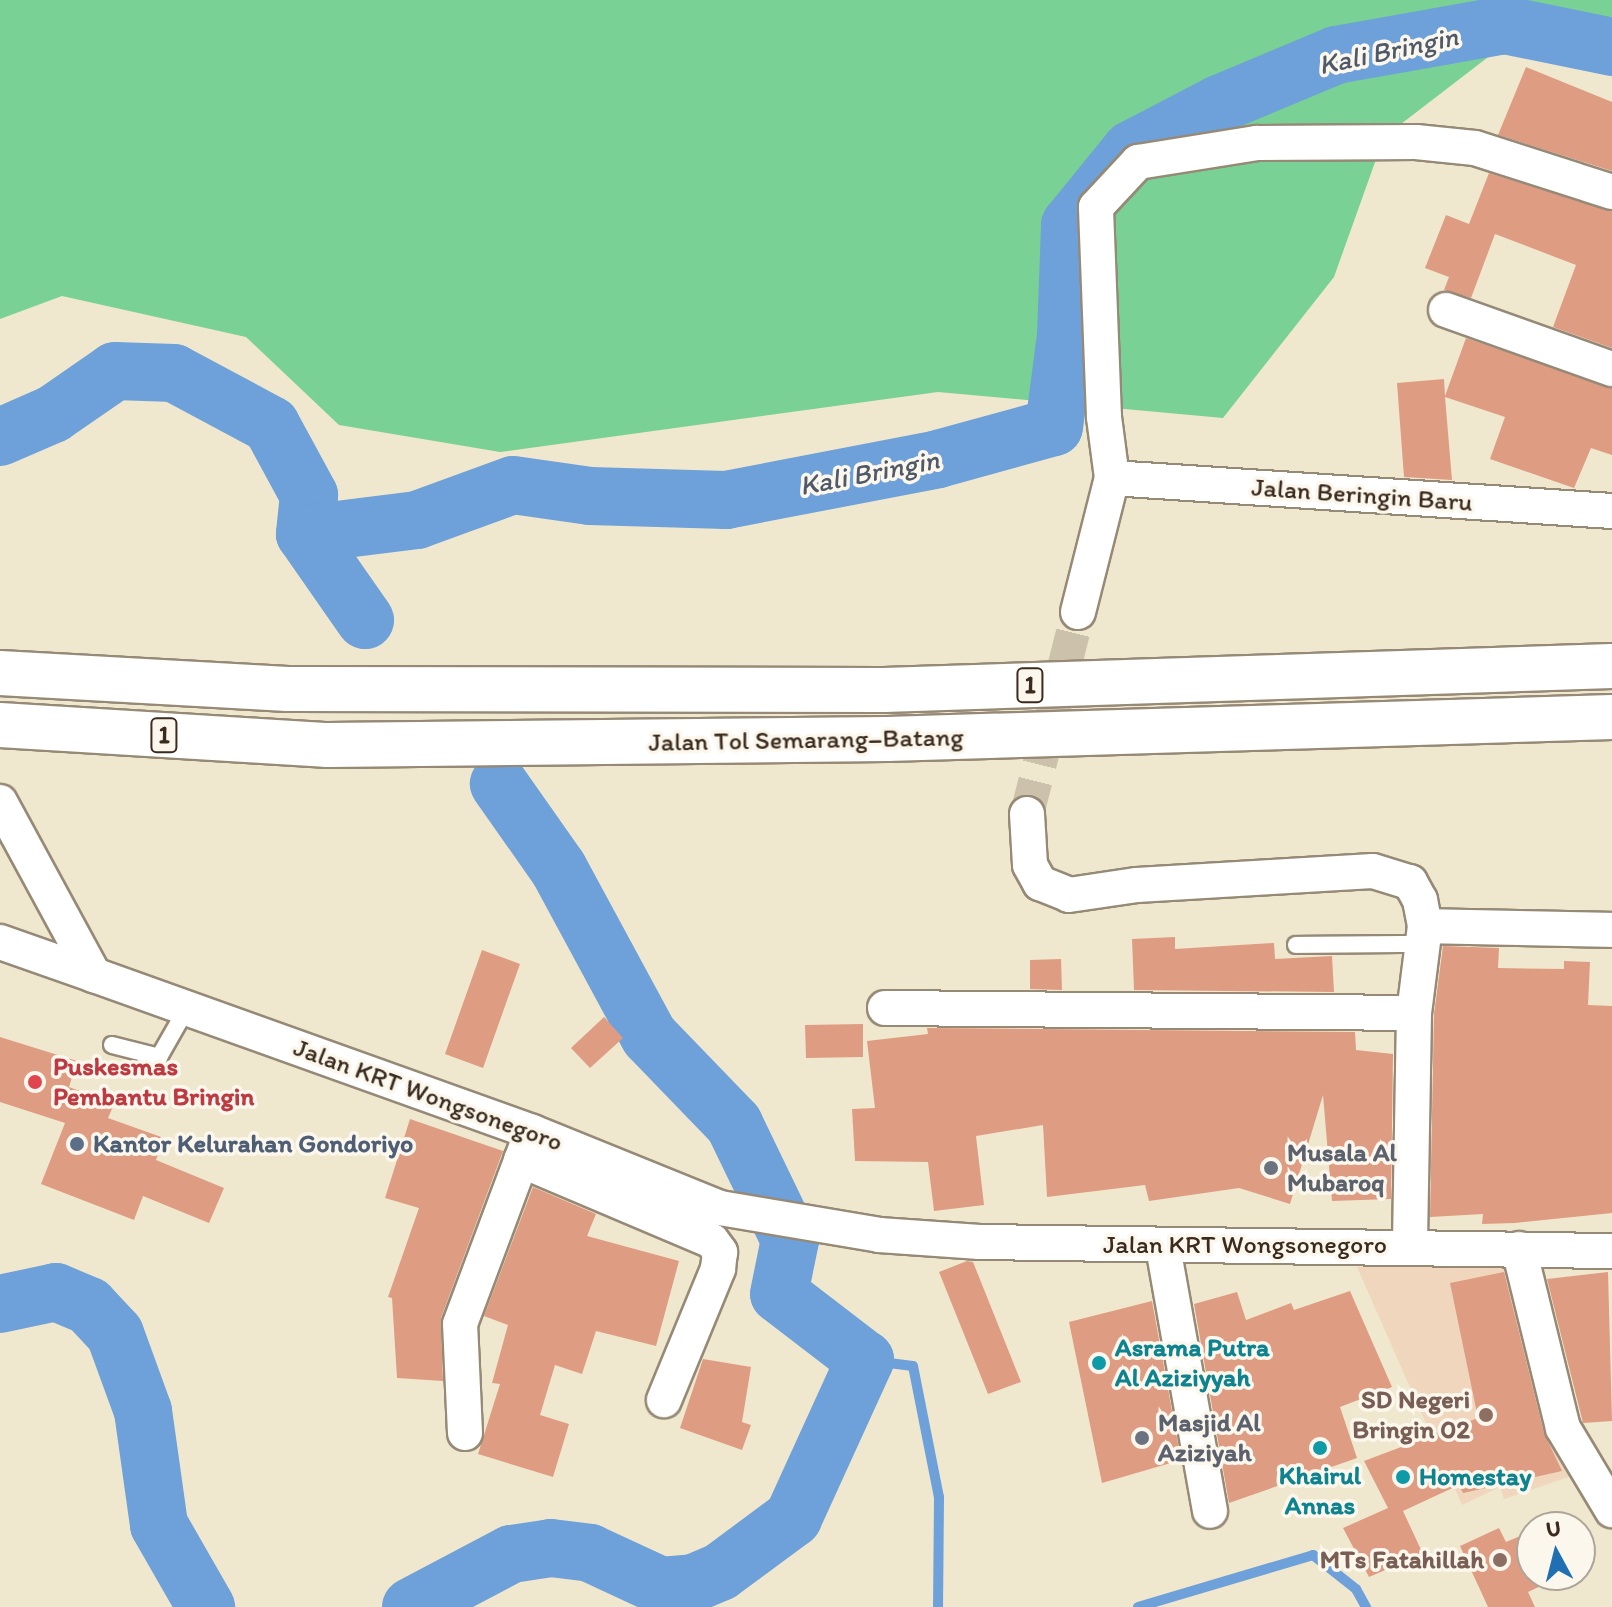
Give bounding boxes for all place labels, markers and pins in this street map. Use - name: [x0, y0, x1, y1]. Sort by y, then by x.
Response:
- place label: Puskesmas Pembantu Bringin: [53, 1051, 255, 1112]
- marker: Puskesmas Pembantu Bringin: [24, 1071, 46, 1093]
- place label: Kantor Kelurahan Gondoriyo: [93, 1128, 414, 1160]
- marker: Kantor Kelurahan Gondoriyo: [68, 1135, 86, 1153]
- place label: Musala Al Mubaroq: [1287, 1137, 1397, 1198]
- marker: Musala Al Mubaroq: [1262, 1159, 1280, 1177]
- place label: Asrama Putra Al Aziziyyah: [1115, 1332, 1269, 1394]
- marker: Asrama Putra Al Aziziyyah: [1090, 1354, 1108, 1372]
- place label: SD Negeri Bringin 02: [1352, 1384, 1470, 1446]
- marker: SD Negeri Bringin 02: [1477, 1406, 1495, 1424]
- place label: Masjid Al Aziziyah: [1158, 1407, 1261, 1468]
- marker: Masjid Al Aziziyah: [1133, 1429, 1151, 1447]
- marker: Khairul Annas: [1311, 1439, 1329, 1457]
- place label: Khairul Annas: [1279, 1460, 1361, 1522]
- place label: Homestay: [1419, 1461, 1532, 1493]
- marker: Homestay: [1394, 1468, 1412, 1486]
- place label: MTs Fatahillah: [1322, 1544, 1484, 1576]
- marker: MTs Fatahillah: [1491, 1551, 1509, 1569]

